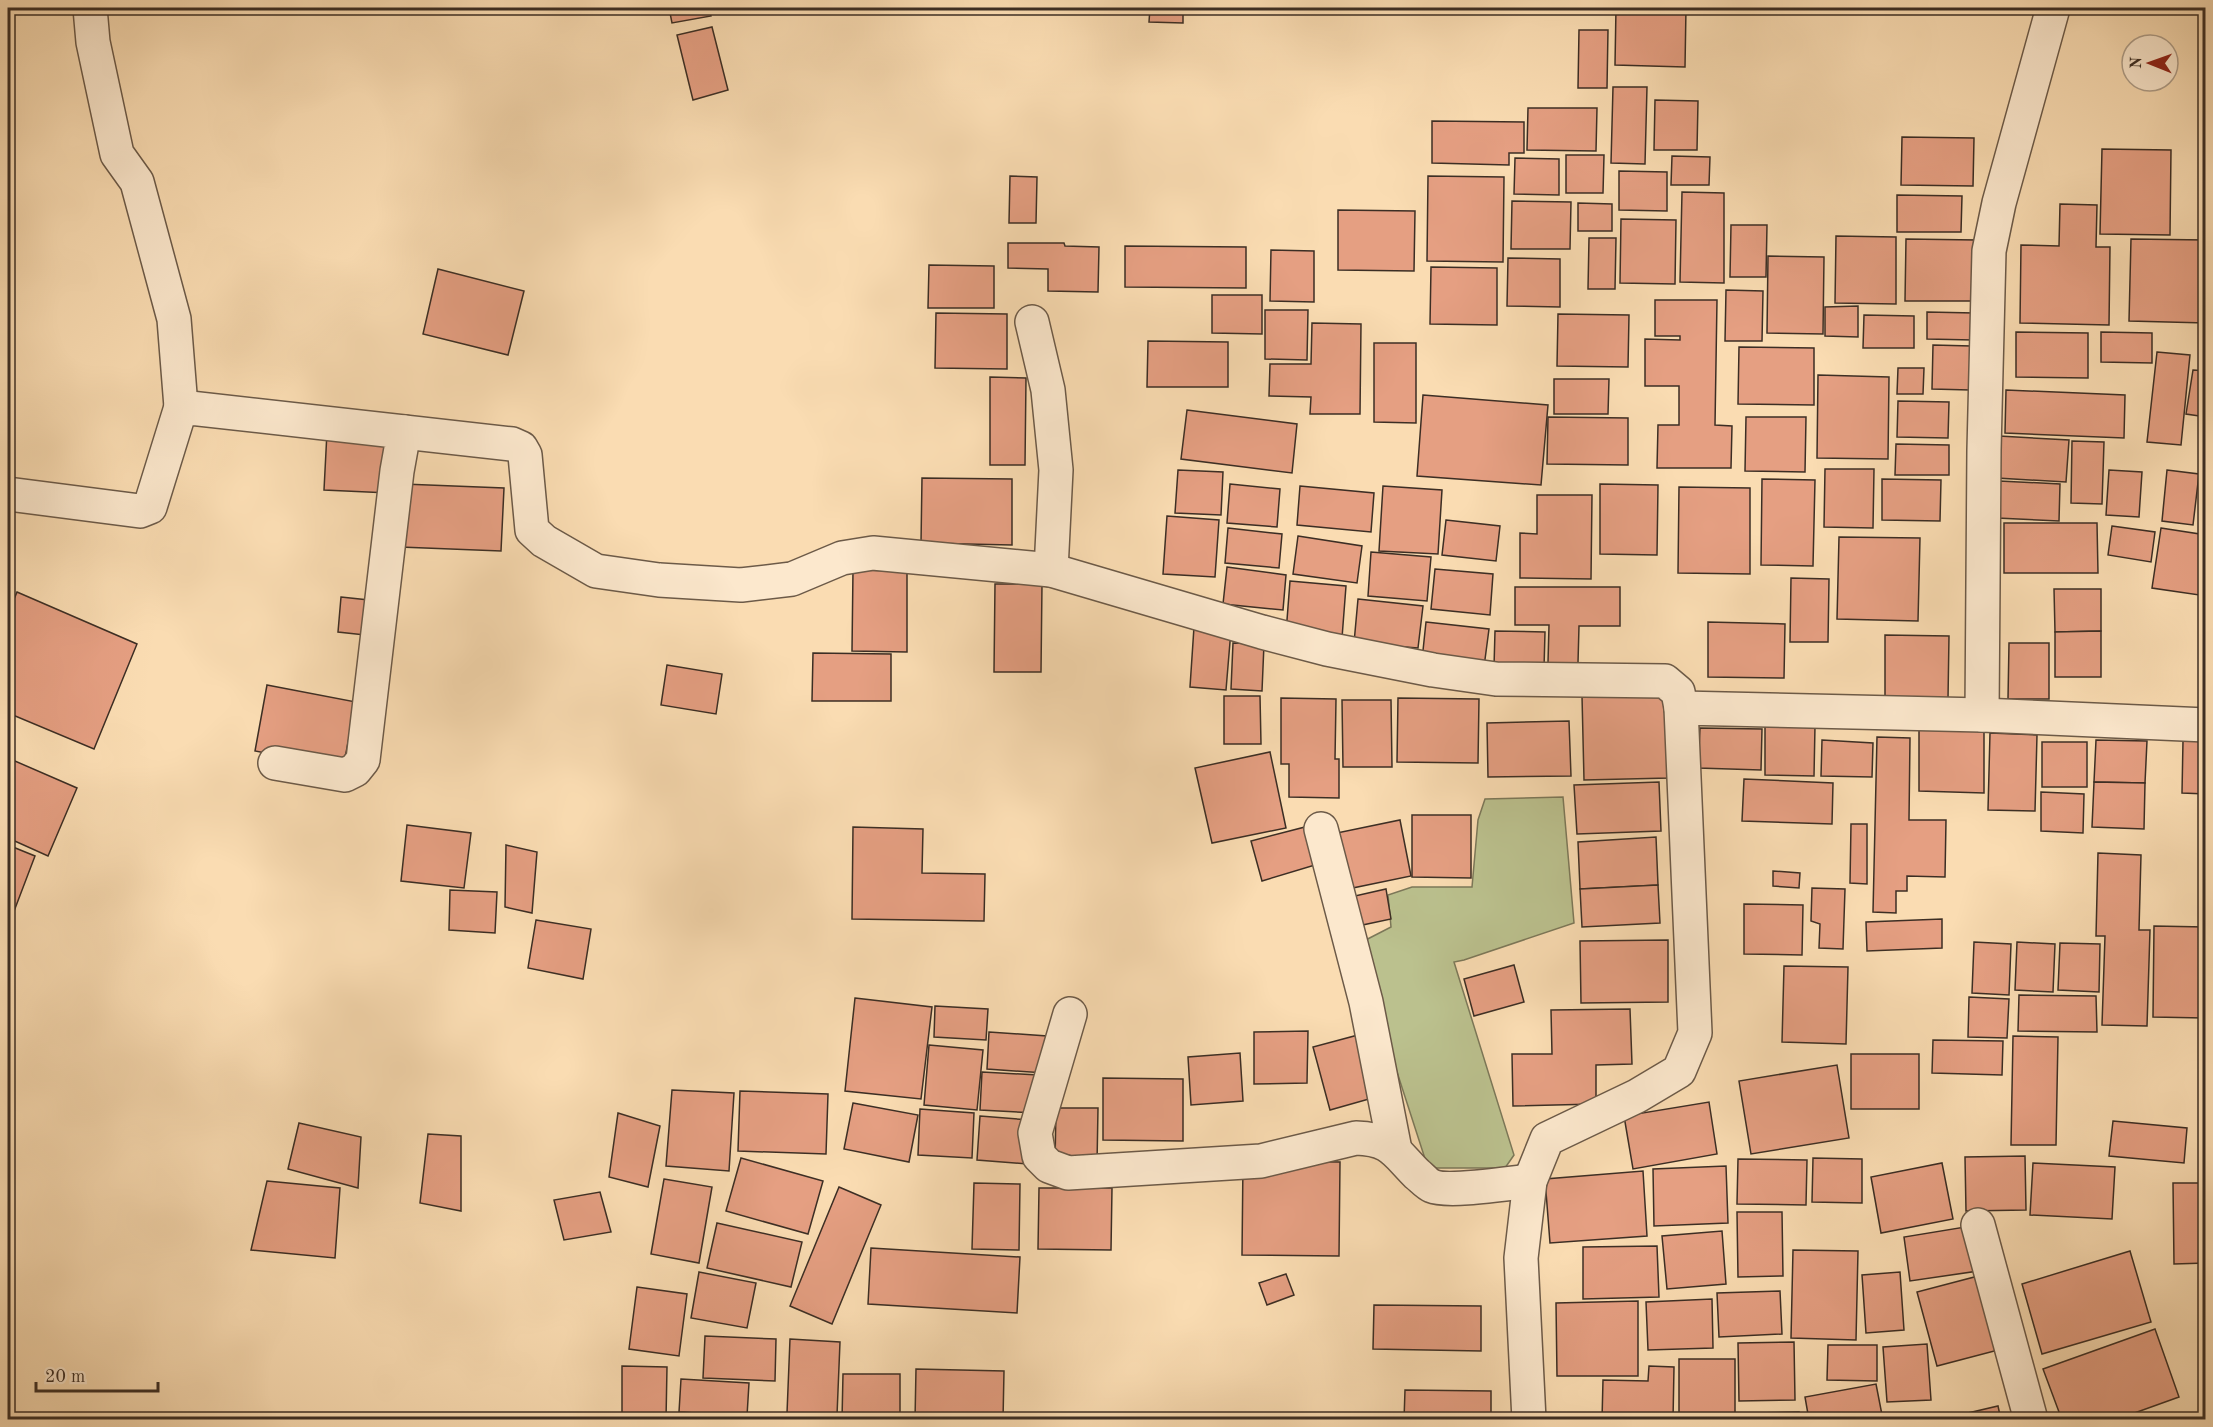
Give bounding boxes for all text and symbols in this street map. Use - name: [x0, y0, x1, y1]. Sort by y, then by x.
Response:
- north arrow: [2120, 33, 2180, 93]
- text: N: [2129, 56, 2145, 69]
- scale bar: [36, 1355, 158, 1393]
- text: 20 m: [45, 1368, 85, 1386]

